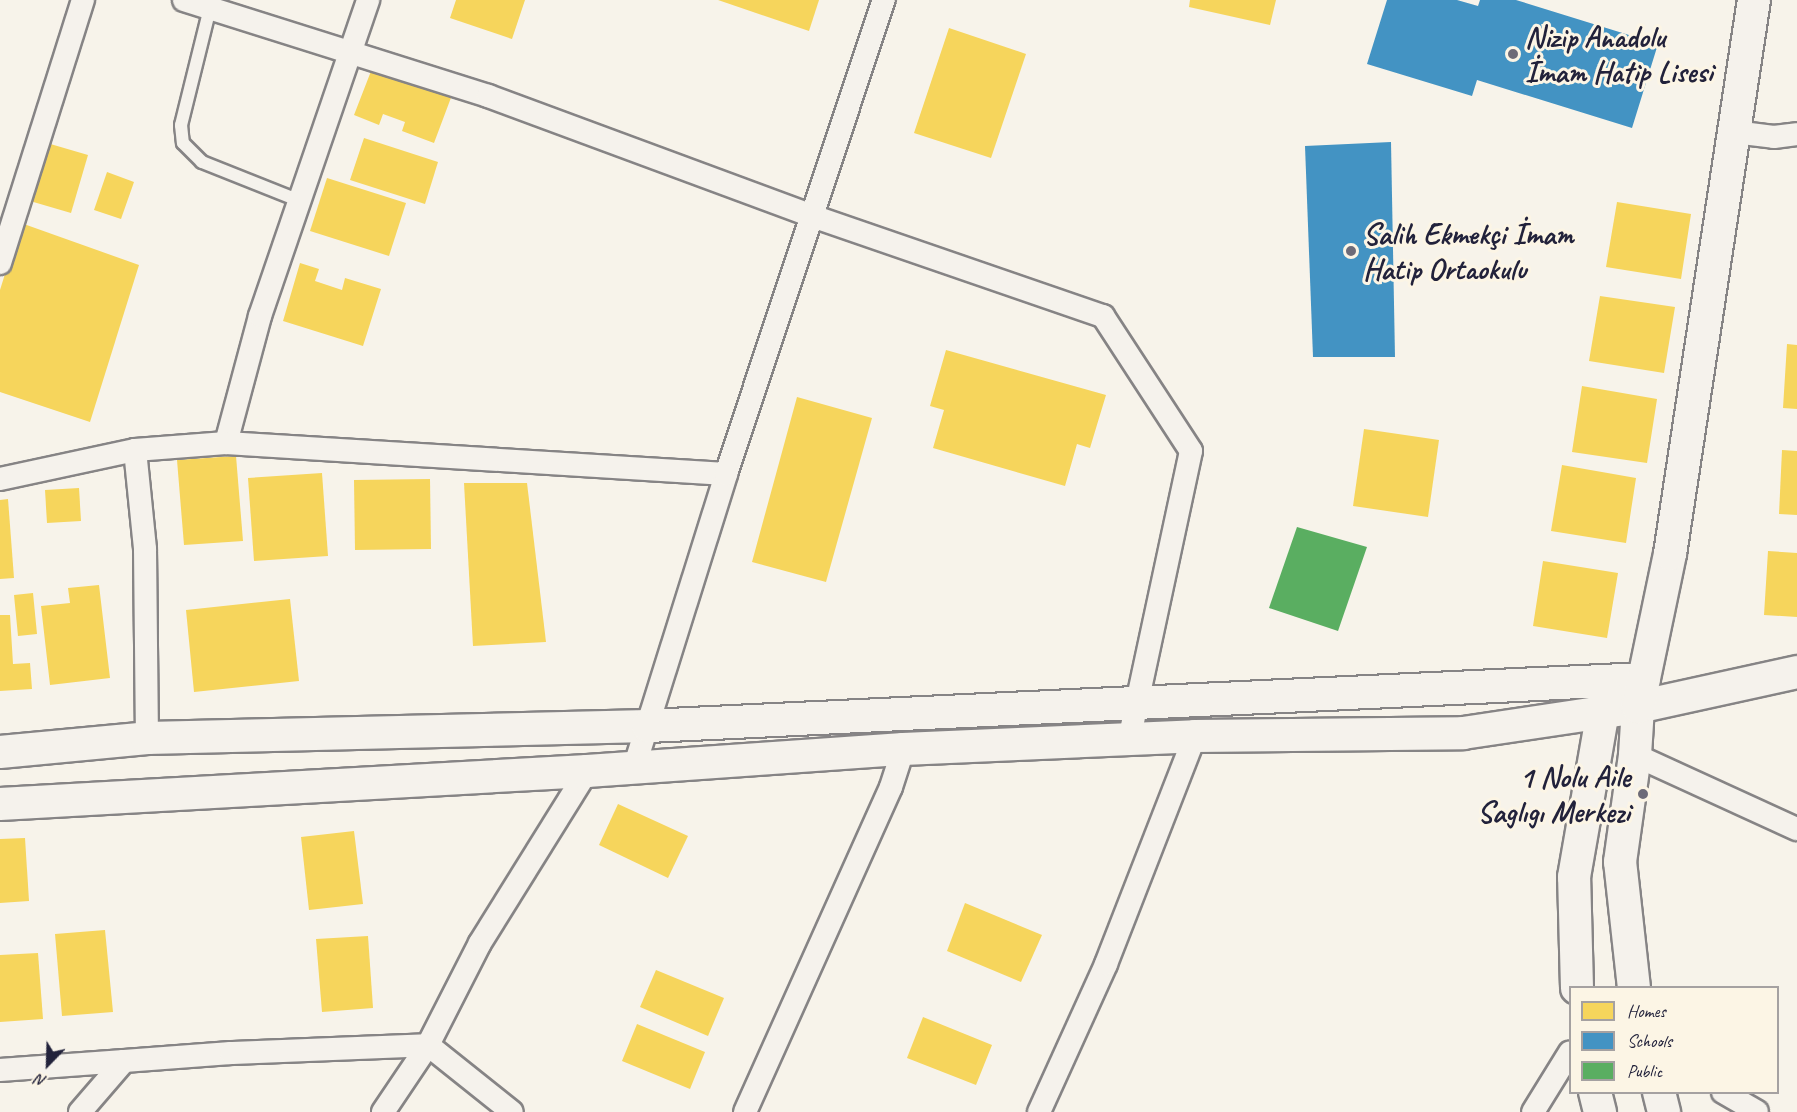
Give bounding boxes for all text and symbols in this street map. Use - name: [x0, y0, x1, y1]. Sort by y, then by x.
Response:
- place label: Nizip Anadolu İmam Hatip Lisesi: [1525, 19, 1714, 90]
- marker: Nizip Anadolu İmam Hatip Lisesi: [1506, 47, 1520, 61]
- place label: Salih Ekmekçi İmam Hatip Ortaokulu: [1363, 216, 1575, 286]
- marker: Salih Ekmekçi İmam Hatip Ortaokulu: [1344, 244, 1358, 258]
- place label: 1 Nolu Aile Saglıgı Merkezi: [1477, 759, 1630, 830]
- marker: 1 Nolu Aile Saglıgı Merkezi: [1634, 785, 1652, 803]
- legend: [1569, 986, 1779, 1094]
- text: Homes: [1627, 1000, 1666, 1022]
- text: Schools: [1627, 1030, 1672, 1052]
- north arrow: [18, 1034, 78, 1094]
- text: Public: [1627, 1060, 1662, 1082]
- text: N: [33, 1069, 49, 1092]

